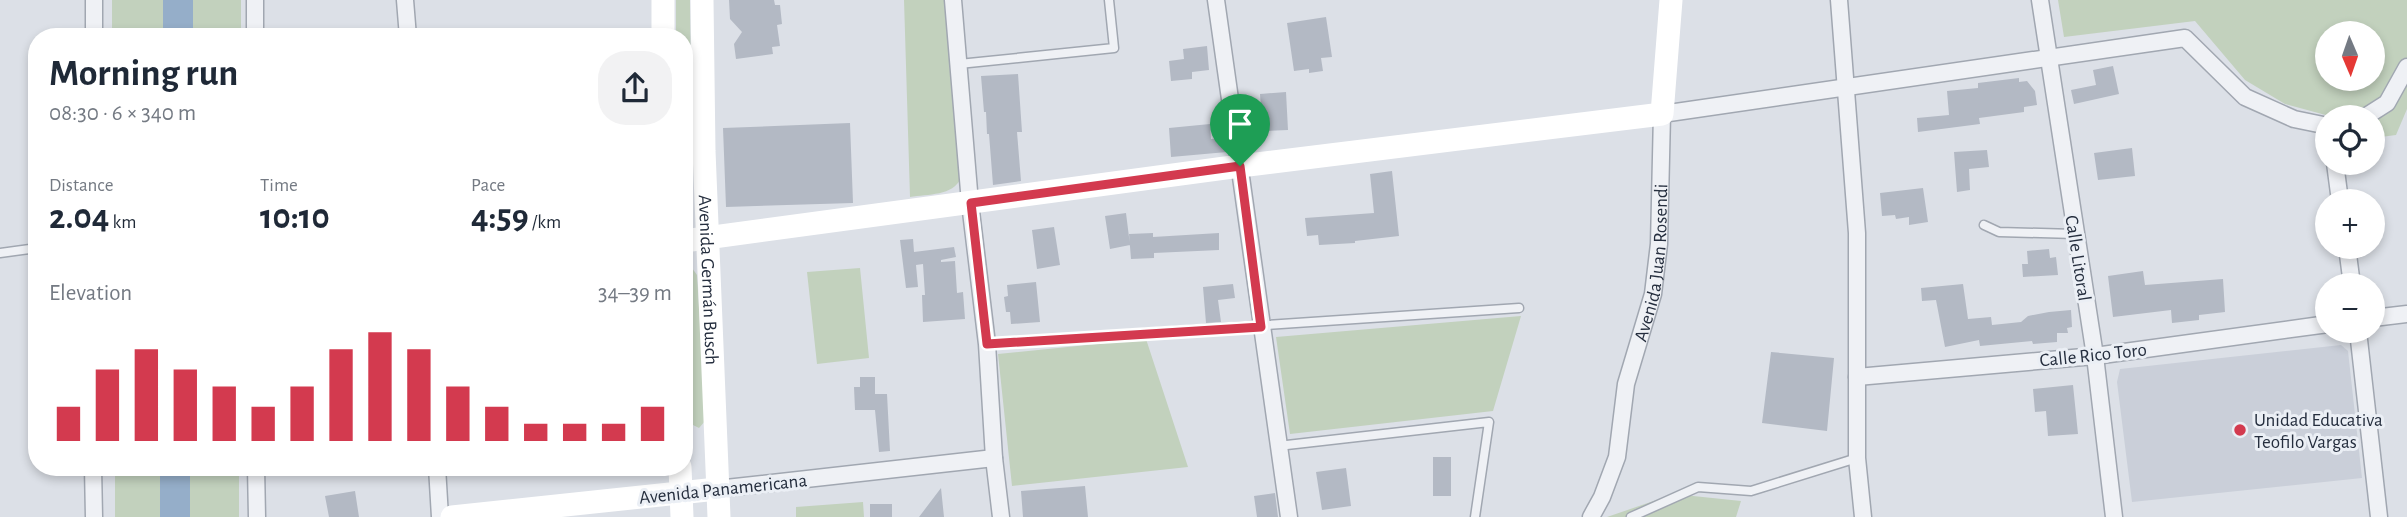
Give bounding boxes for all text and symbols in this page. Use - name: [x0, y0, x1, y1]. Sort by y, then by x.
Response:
- north arrow: [2315, 21, 2385, 91]
- map controls: [2315, 21, 2385, 343]
- button: share: [598, 51, 672, 125]
- text: Morning run: [49, 55, 238, 93]
- pin: [1210, 94, 1270, 166]
- text: 08:30 · 6 × 340 m: [49, 102, 196, 125]
- icon: arrive: [1221, 105, 1259, 143]
- button: locate: [2315, 105, 2385, 175]
- text: Distance: [49, 176, 113, 195]
- text: Time: [260, 176, 298, 195]
- text: Pace: [471, 176, 505, 195]
- street label: Avenida Juan Rosendi: [1631, 183, 1671, 344]
- button: +: [2315, 189, 2385, 259]
- street label: Avenida Germán Busch: [695, 195, 721, 365]
- text: 2.04: [49, 200, 109, 235]
- text: 10:10: [260, 200, 330, 235]
- text: 4:59: [471, 200, 529, 235]
- text: km: [109, 213, 136, 232]
- text: /km: [529, 213, 561, 232]
- street label: Calle Litoral: [2061, 214, 2094, 303]
- button: −: [2315, 273, 2385, 343]
- text: Elevation: [49, 282, 132, 305]
- text: 34–39 m: [598, 282, 672, 305]
- street label: Calle Rico Toro: [2039, 340, 2148, 371]
- place label: Unidad Educativa Teofilo Vargas: [2254, 411, 2383, 452]
- marker: Unidad Educativa Teofilo Vargas: [2232, 422, 2248, 438]
- street label: Avenida Panamericana: [638, 471, 808, 508]

